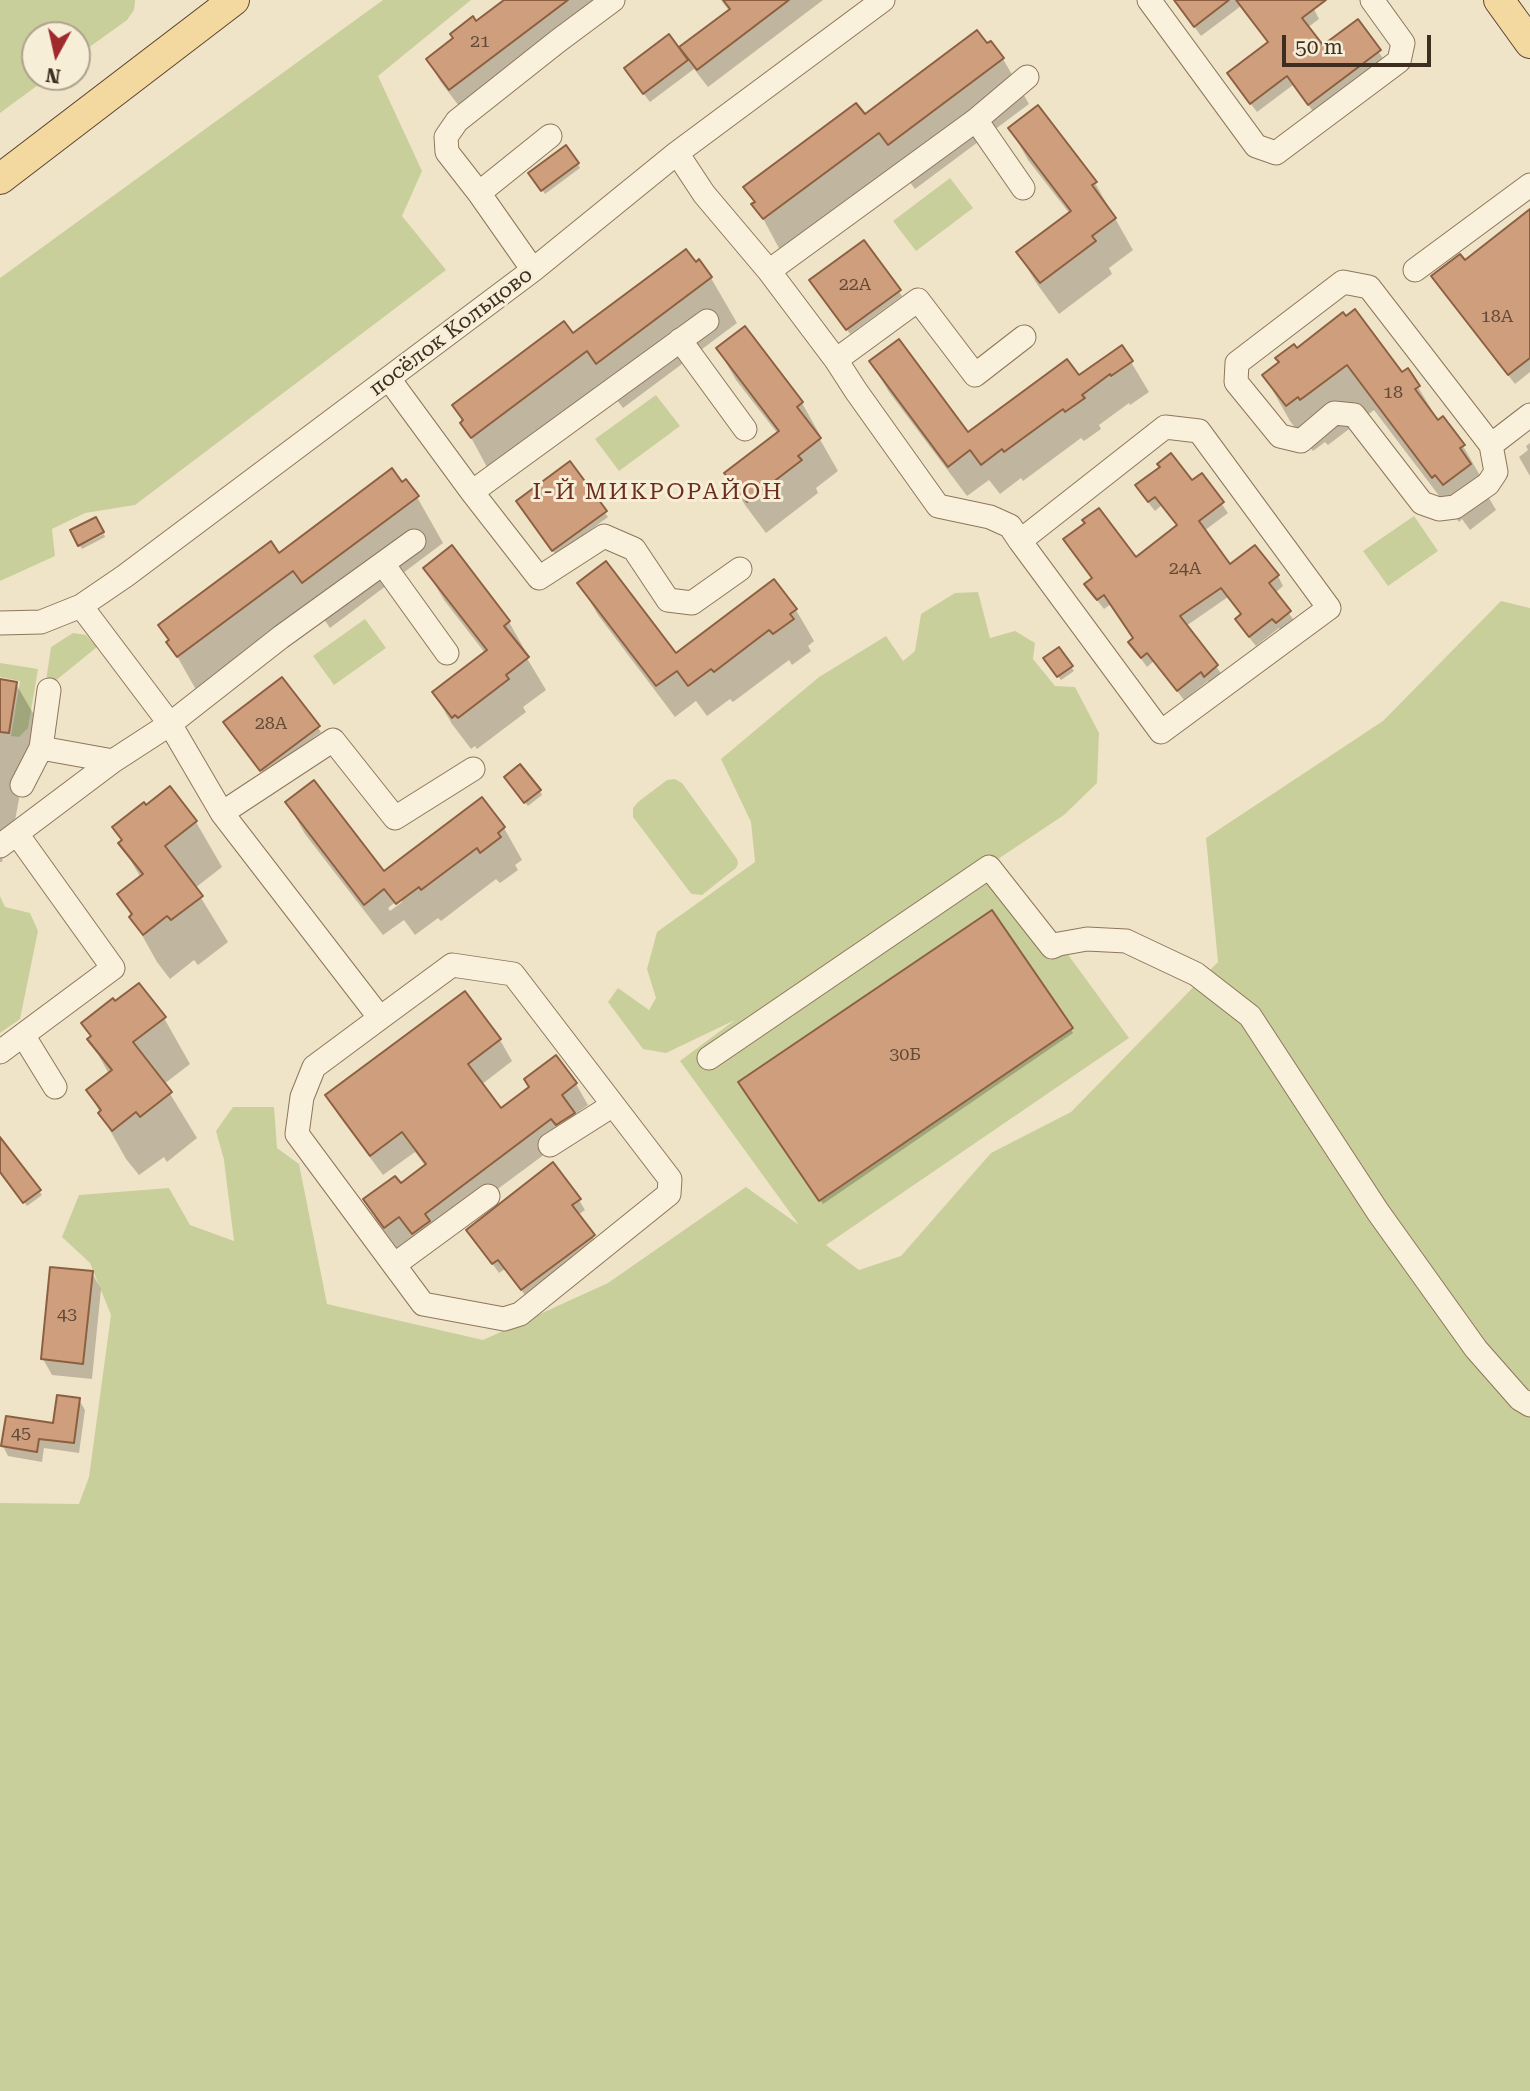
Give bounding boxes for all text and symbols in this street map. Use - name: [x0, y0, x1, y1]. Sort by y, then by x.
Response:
- north arrow: [21, 21, 91, 91]
- scale bar: [1285, 21, 1434, 65]
- house number: 21: [470, 31, 490, 53]
- text: 50 m: [1295, 35, 1343, 59]
- text: N: [44, 63, 62, 88]
- street label: посёлок Кольцово: [364, 262, 538, 402]
- house number: 22А: [839, 274, 871, 296]
- house number: 18А: [1481, 306, 1513, 328]
- house number: 18: [1383, 382, 1403, 404]
- district label: I-Й МИКРОРАЙОН: [534, 478, 782, 506]
- house number: 24А: [1169, 558, 1201, 580]
- house number: 28А: [255, 713, 287, 735]
- house number: 30Б: [889, 1044, 921, 1066]
- house number: 43: [57, 1304, 77, 1326]
- house number: 45: [11, 1423, 31, 1445]

